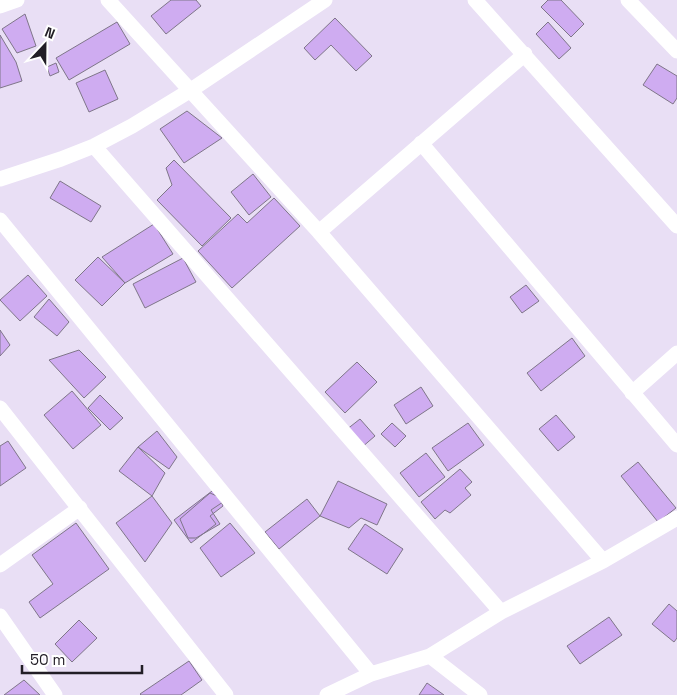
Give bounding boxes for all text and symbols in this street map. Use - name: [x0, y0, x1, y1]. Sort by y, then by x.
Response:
- north arrow: [20, 20, 70, 70]
- text: N: [42, 23, 58, 43]
- scale bar: [22, 642, 142, 674]
- text: 50 m: [30, 650, 65, 669]

